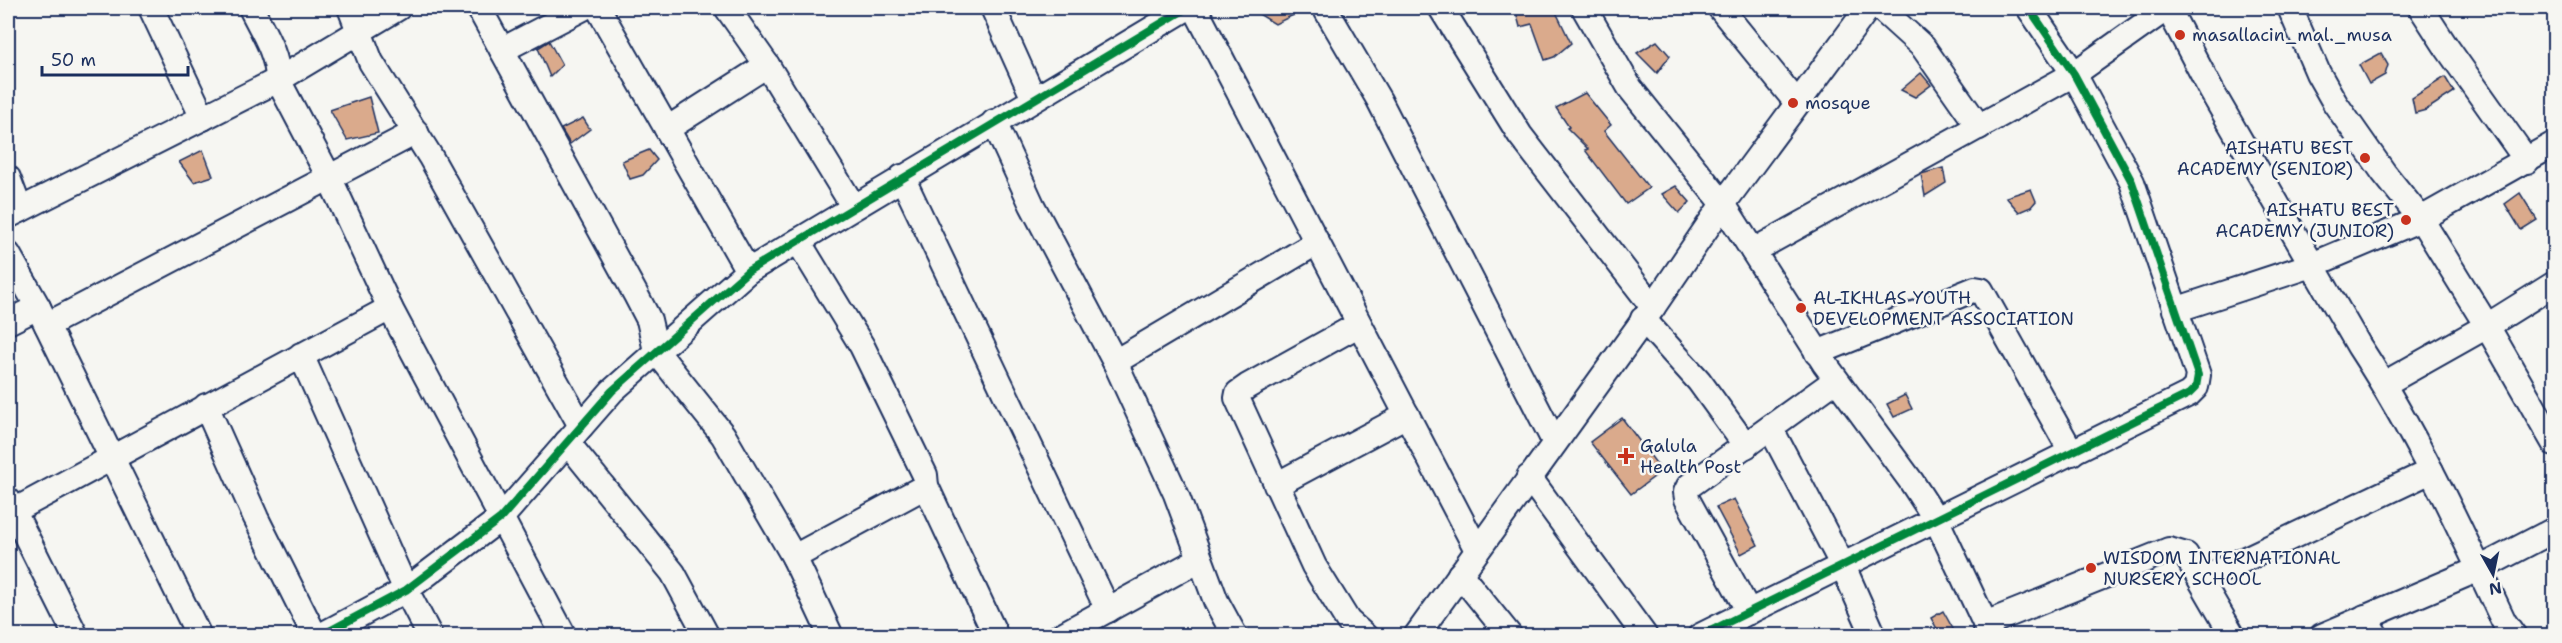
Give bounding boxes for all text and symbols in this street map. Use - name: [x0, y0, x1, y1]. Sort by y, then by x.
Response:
- place label: masallacin_mal._musa: [2192, 23, 2392, 47]
- marker: masallacin_mal._musa: [2173, 28, 2187, 42]
- scale bar: [42, 39, 188, 77]
- text: 50 m: [51, 48, 96, 72]
- place label: mosque: [1805, 91, 1871, 115]
- marker: mosque: [1786, 96, 1800, 110]
- place label: AISHATU BEST ACADEMY (SENIOR): [2177, 136, 2353, 181]
- marker: AISHATU BEST ACADEMY (SENIOR): [2358, 151, 2372, 165]
- place label: AISHATU BEST ACADEMY (JUNIOR): [2215, 198, 2394, 243]
- marker: AISHATU BEST ACADEMY (JUNIOR): [2399, 213, 2413, 227]
- place label: AL-IKHLAS YOUTH DEVELOPMENT ASSOCIATION: [1813, 286, 2074, 331]
- marker: AL-IKHLAS YOUTH DEVELOPMENT ASSOCIATION: [1794, 301, 1808, 315]
- place label: Galula Health Post: [1640, 434, 1741, 479]
- marker: Galula Health Post: [1617, 447, 1635, 465]
- north arrow: [2463, 544, 2523, 604]
- place label: WISDOM INTERNATIONAL NURSERY SCHOOL: [2103, 546, 2340, 591]
- marker: WISDOM INTERNATIONAL NURSERY SCHOOL: [2084, 561, 2098, 575]
- text: N: [2487, 577, 2503, 600]

